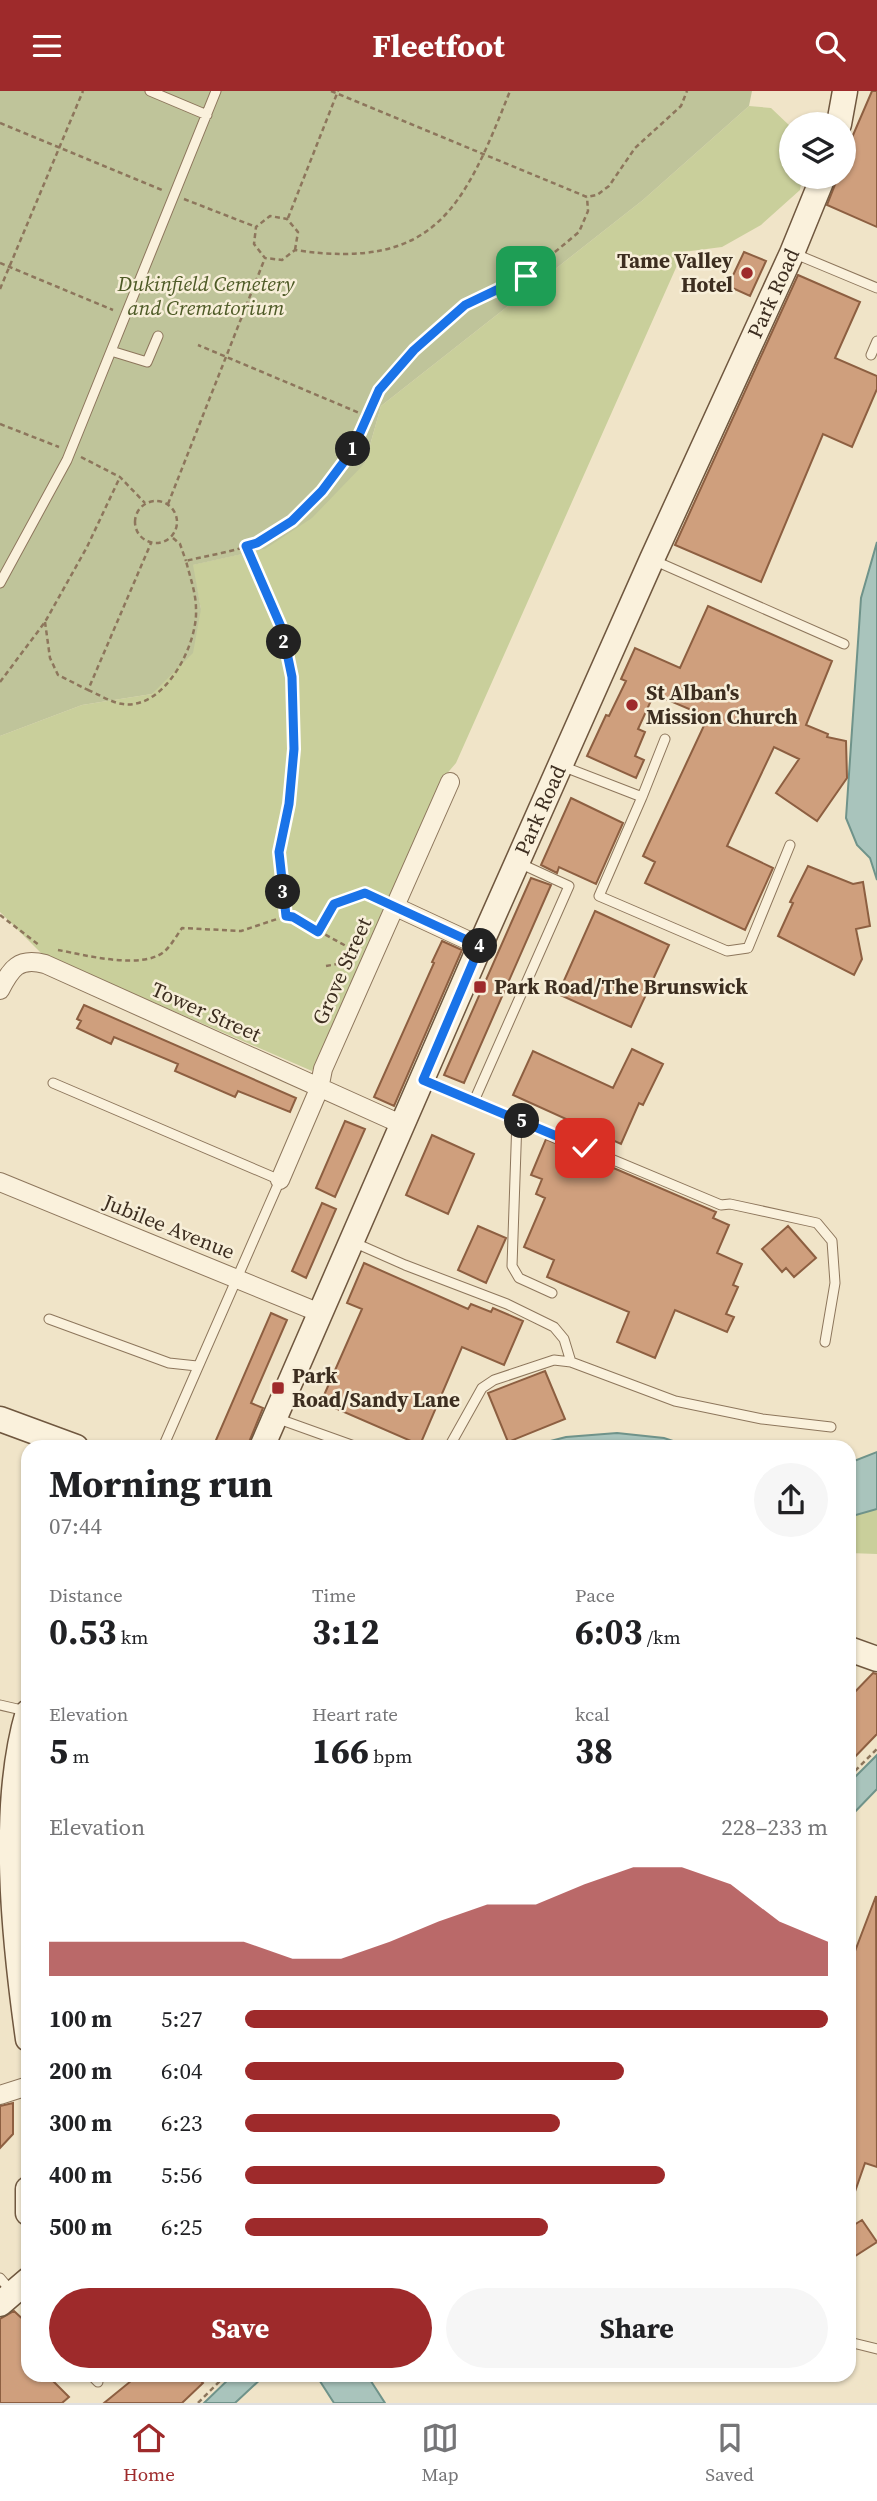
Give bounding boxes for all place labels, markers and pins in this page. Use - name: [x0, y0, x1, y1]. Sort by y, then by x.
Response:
- pin: [496, 246, 556, 306]
- place label: Tame Valley Hotel: [617, 246, 734, 299]
- marker: Tame Valley Hotel: [739, 265, 755, 281]
- pin: 1: [336, 431, 370, 467]
- pin: 2: [266, 625, 302, 659]
- place label: St Alban's Mission Church: [646, 678, 798, 731]
- marker: St Alban's Mission Church: [624, 697, 640, 713]
- pin: 3: [266, 875, 300, 909]
- pin: 4: [462, 929, 498, 963]
- place label: Park Road/The Brunswick: [494, 972, 748, 1001]
- marker: Park Road/The Brunswick: [472, 979, 488, 995]
- pin: 5: [504, 1103, 540, 1139]
- pin: [555, 1118, 615, 1178]
- place label: Park Road/Sandy Lane: [292, 1361, 460, 1414]
- marker: Park Road/Sandy Lane: [270, 1380, 286, 1396]

